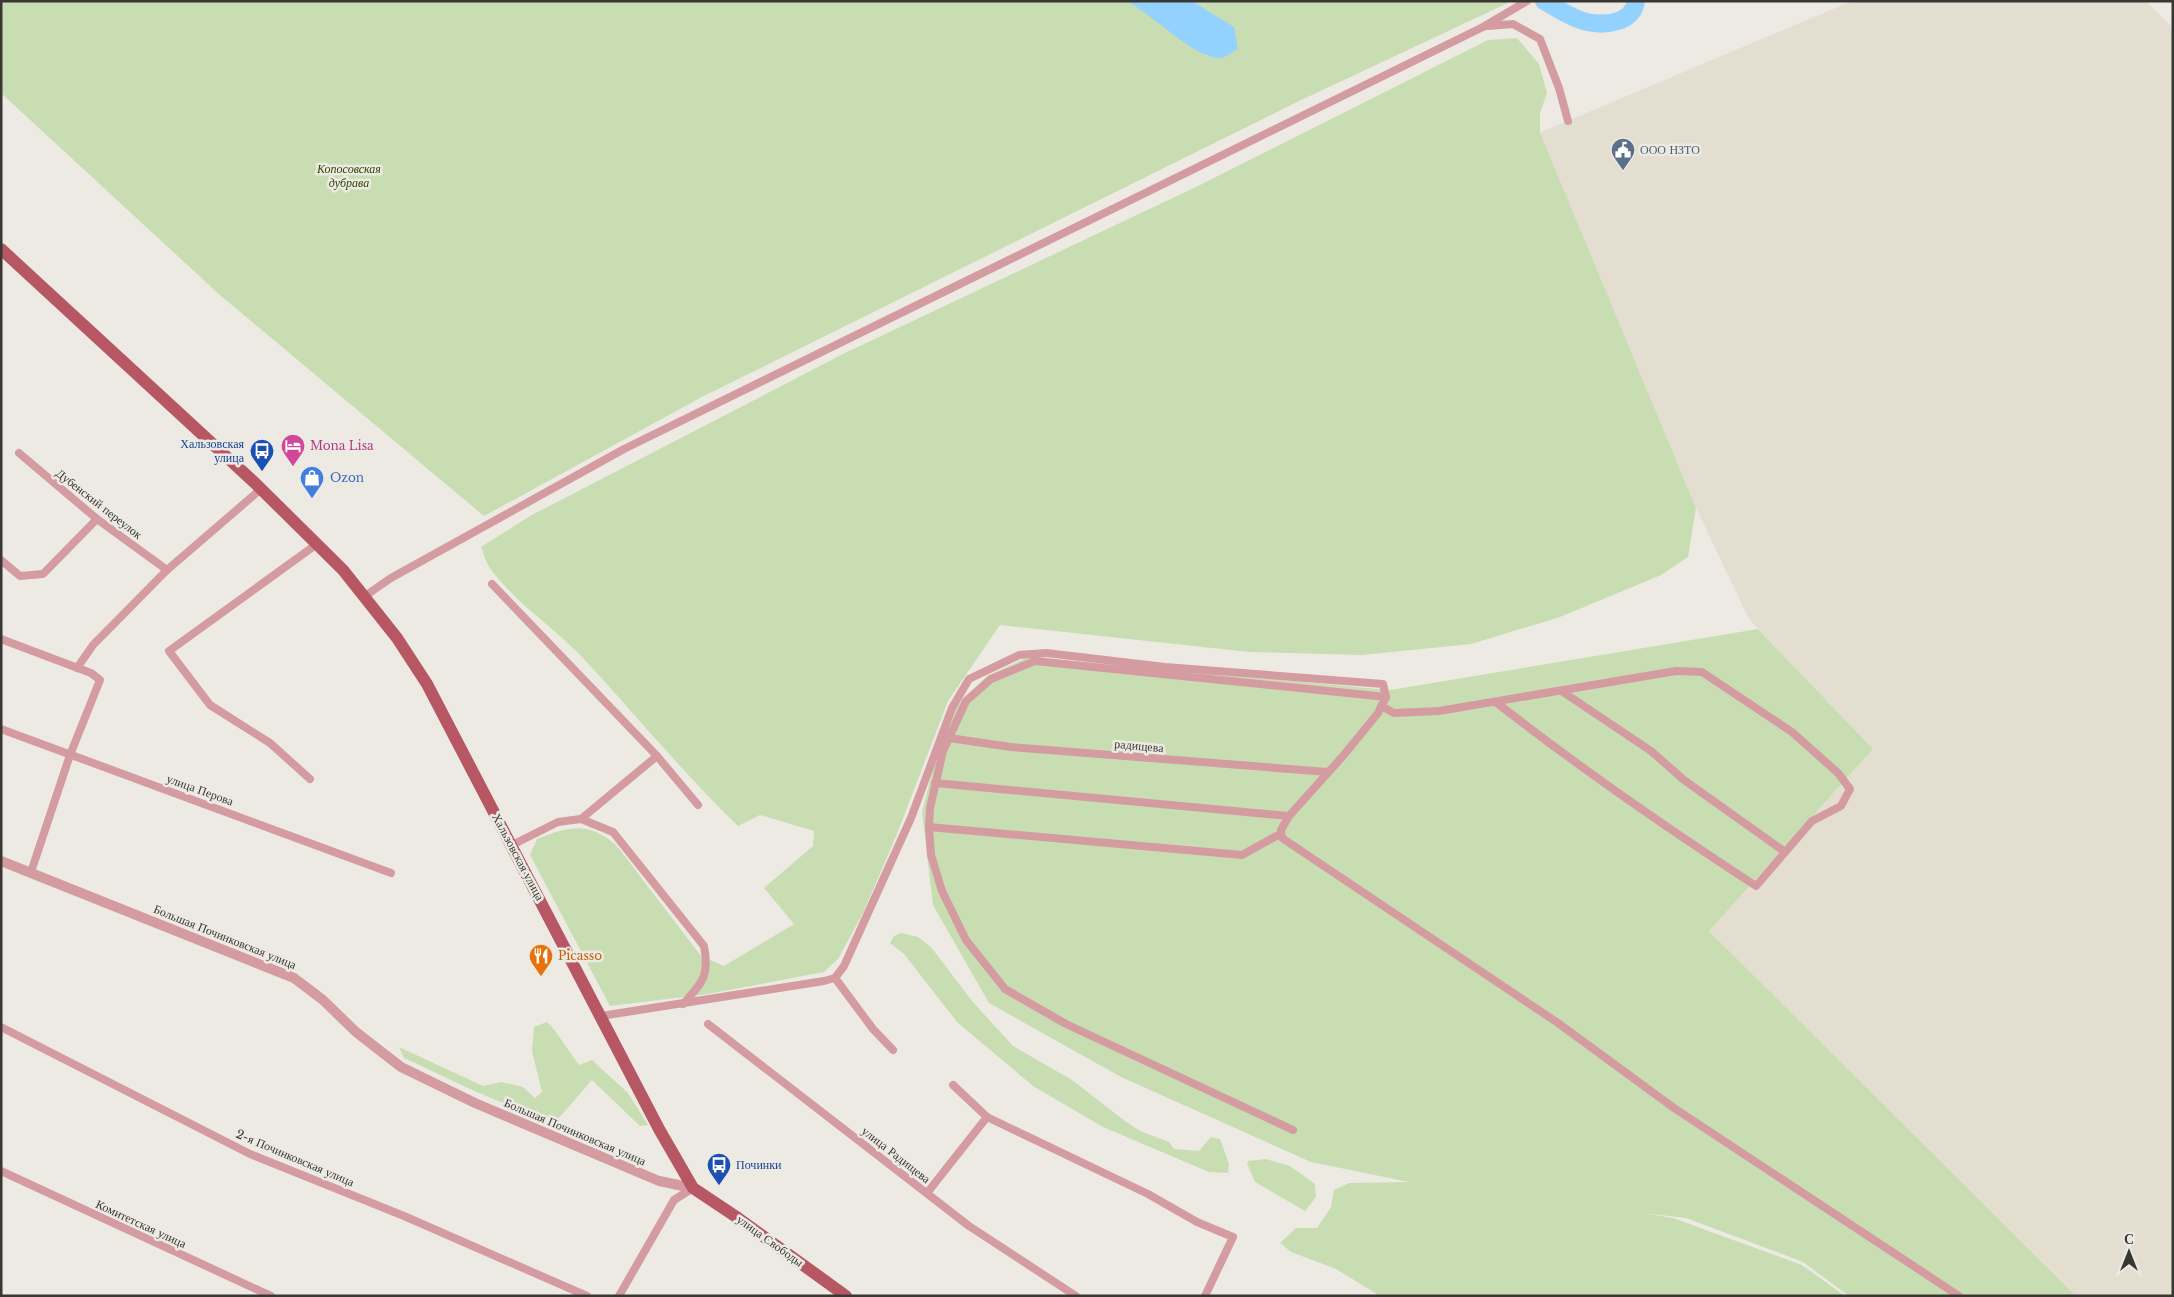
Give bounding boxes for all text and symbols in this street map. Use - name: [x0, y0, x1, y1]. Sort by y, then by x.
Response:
- public building icon: ООО НЗТО: [1610, 137, 1636, 171]
- place label: ООО НЗТО: [1640, 142, 1700, 157]
- park label: Копосовская дубрава: [316, 161, 381, 190]
- hotel icon: Mona Lisa: [280, 433, 306, 467]
- place label: Хальзовская улица: [180, 436, 245, 465]
- bus stop icon: Хальзовская улица: [249, 438, 275, 472]
- place label: Mona Lisa: [310, 438, 374, 453]
- street label: Дубенский переулок: [53, 465, 146, 542]
- shop icon: Ozon: [299, 465, 325, 499]
- place label: Ozon: [330, 470, 364, 485]
- street label: радищева: [1114, 736, 1165, 755]
- street label: улица Перова: [165, 771, 236, 809]
- street label: Хальзовская улица: [489, 811, 548, 904]
- street label: Большая Починковская улица: [152, 901, 299, 972]
- restaurant icon: Picasso: [528, 943, 554, 977]
- place label: Picasso: [558, 948, 602, 963]
- street label: Большая Починковская улица: [502, 1095, 649, 1169]
- street label: улица Радищева: [859, 1123, 934, 1186]
- street label: 2-я Починковская улица: [234, 1126, 357, 1189]
- bus stop icon: Починки: [706, 1152, 732, 1186]
- place label: Починки: [736, 1157, 782, 1172]
- street label: Комитетская улица: [94, 1196, 189, 1251]
- street label: улица Свободы: [734, 1211, 806, 1270]
- north arrow: [2104, 1227, 2154, 1277]
- text: С: [2124, 1230, 2134, 1248]

